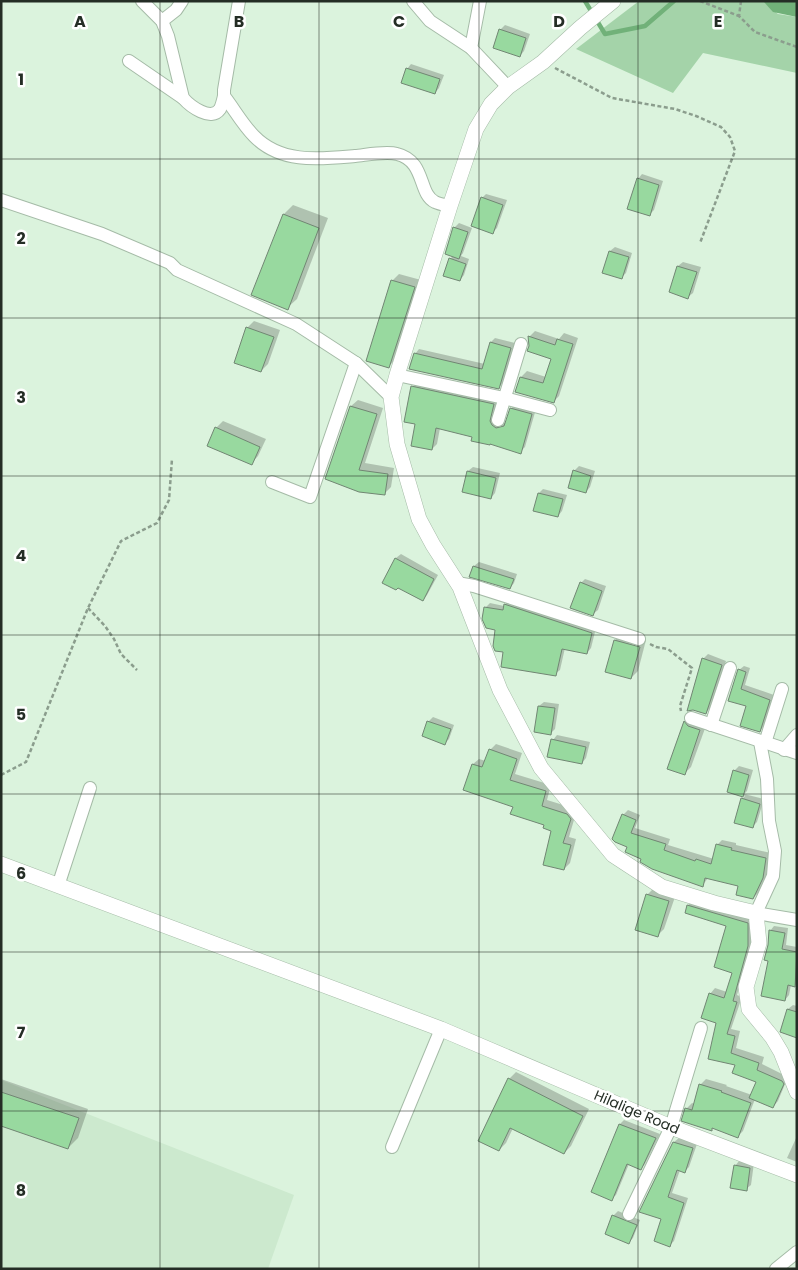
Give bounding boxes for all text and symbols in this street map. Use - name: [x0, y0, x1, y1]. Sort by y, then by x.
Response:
- text: A: [74, 10, 86, 33]
- text: B: [234, 10, 244, 33]
- text: C: [393, 10, 405, 33]
- text: D: [553, 10, 565, 33]
- text: E: [714, 10, 722, 33]
- text: 1: [18, 68, 24, 91]
- text: 2: [16, 227, 26, 250]
- text: 3: [16, 386, 26, 409]
- text: 4: [16, 544, 27, 567]
- text: 5: [16, 703, 26, 726]
- text: 6: [16, 862, 26, 885]
- text: 7: [17, 1021, 26, 1044]
- street label: Hilalige Road: [591, 1085, 683, 1139]
- text: 8: [16, 1179, 26, 1202]

